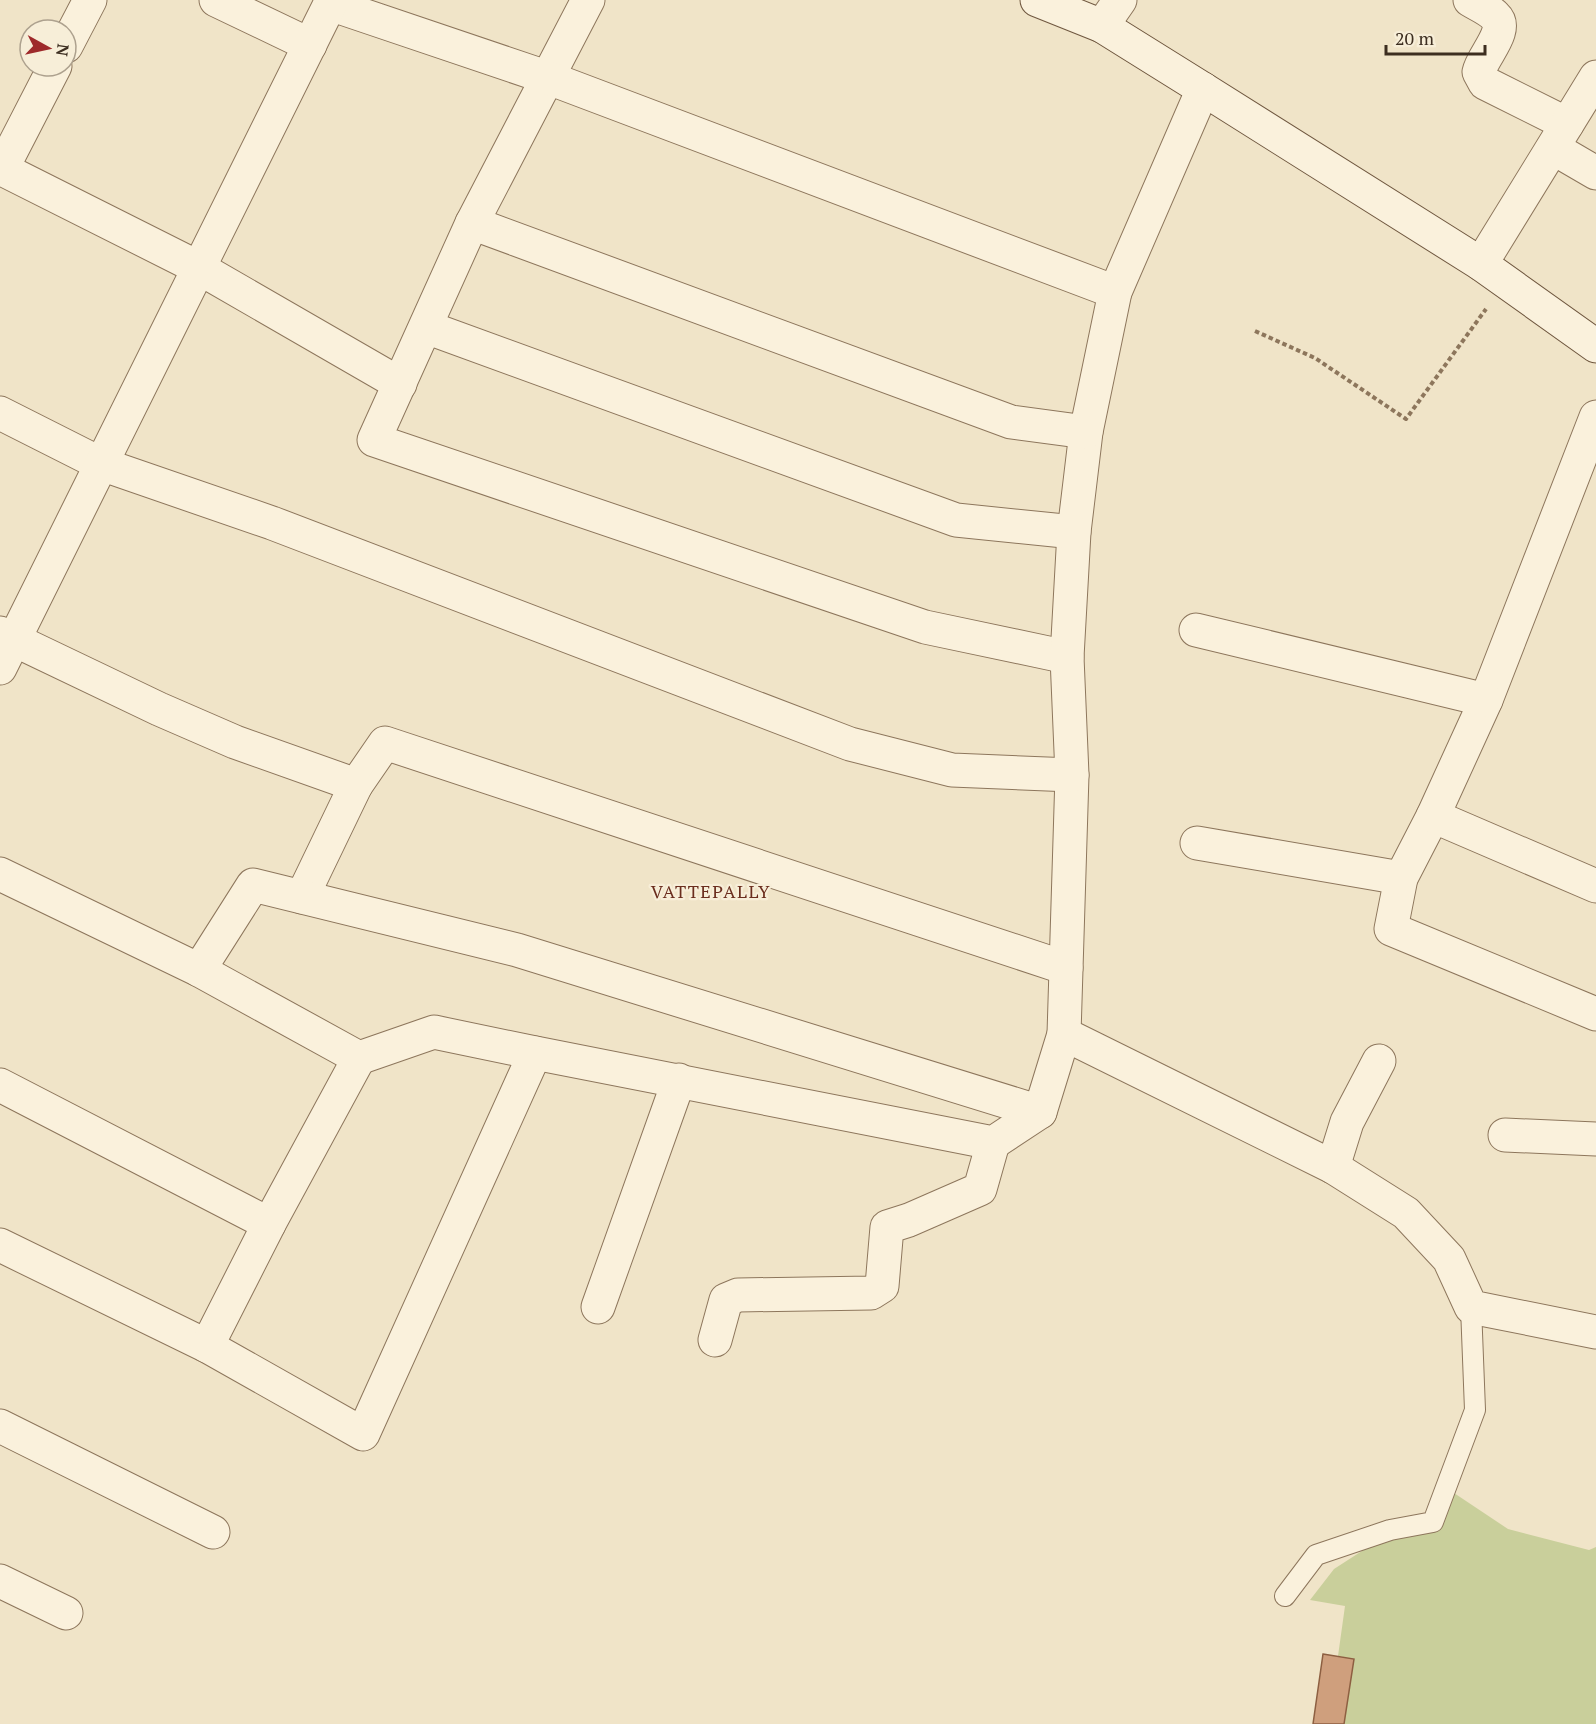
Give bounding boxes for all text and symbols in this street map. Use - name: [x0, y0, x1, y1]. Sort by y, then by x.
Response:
- north arrow: [18, 18, 78, 78]
- scale bar: [1386, 18, 1485, 56]
- text: 20 m: [1395, 26, 1435, 50]
- text: N: [51, 43, 75, 58]
- district label: VATTEPALLY: [651, 879, 771, 903]

